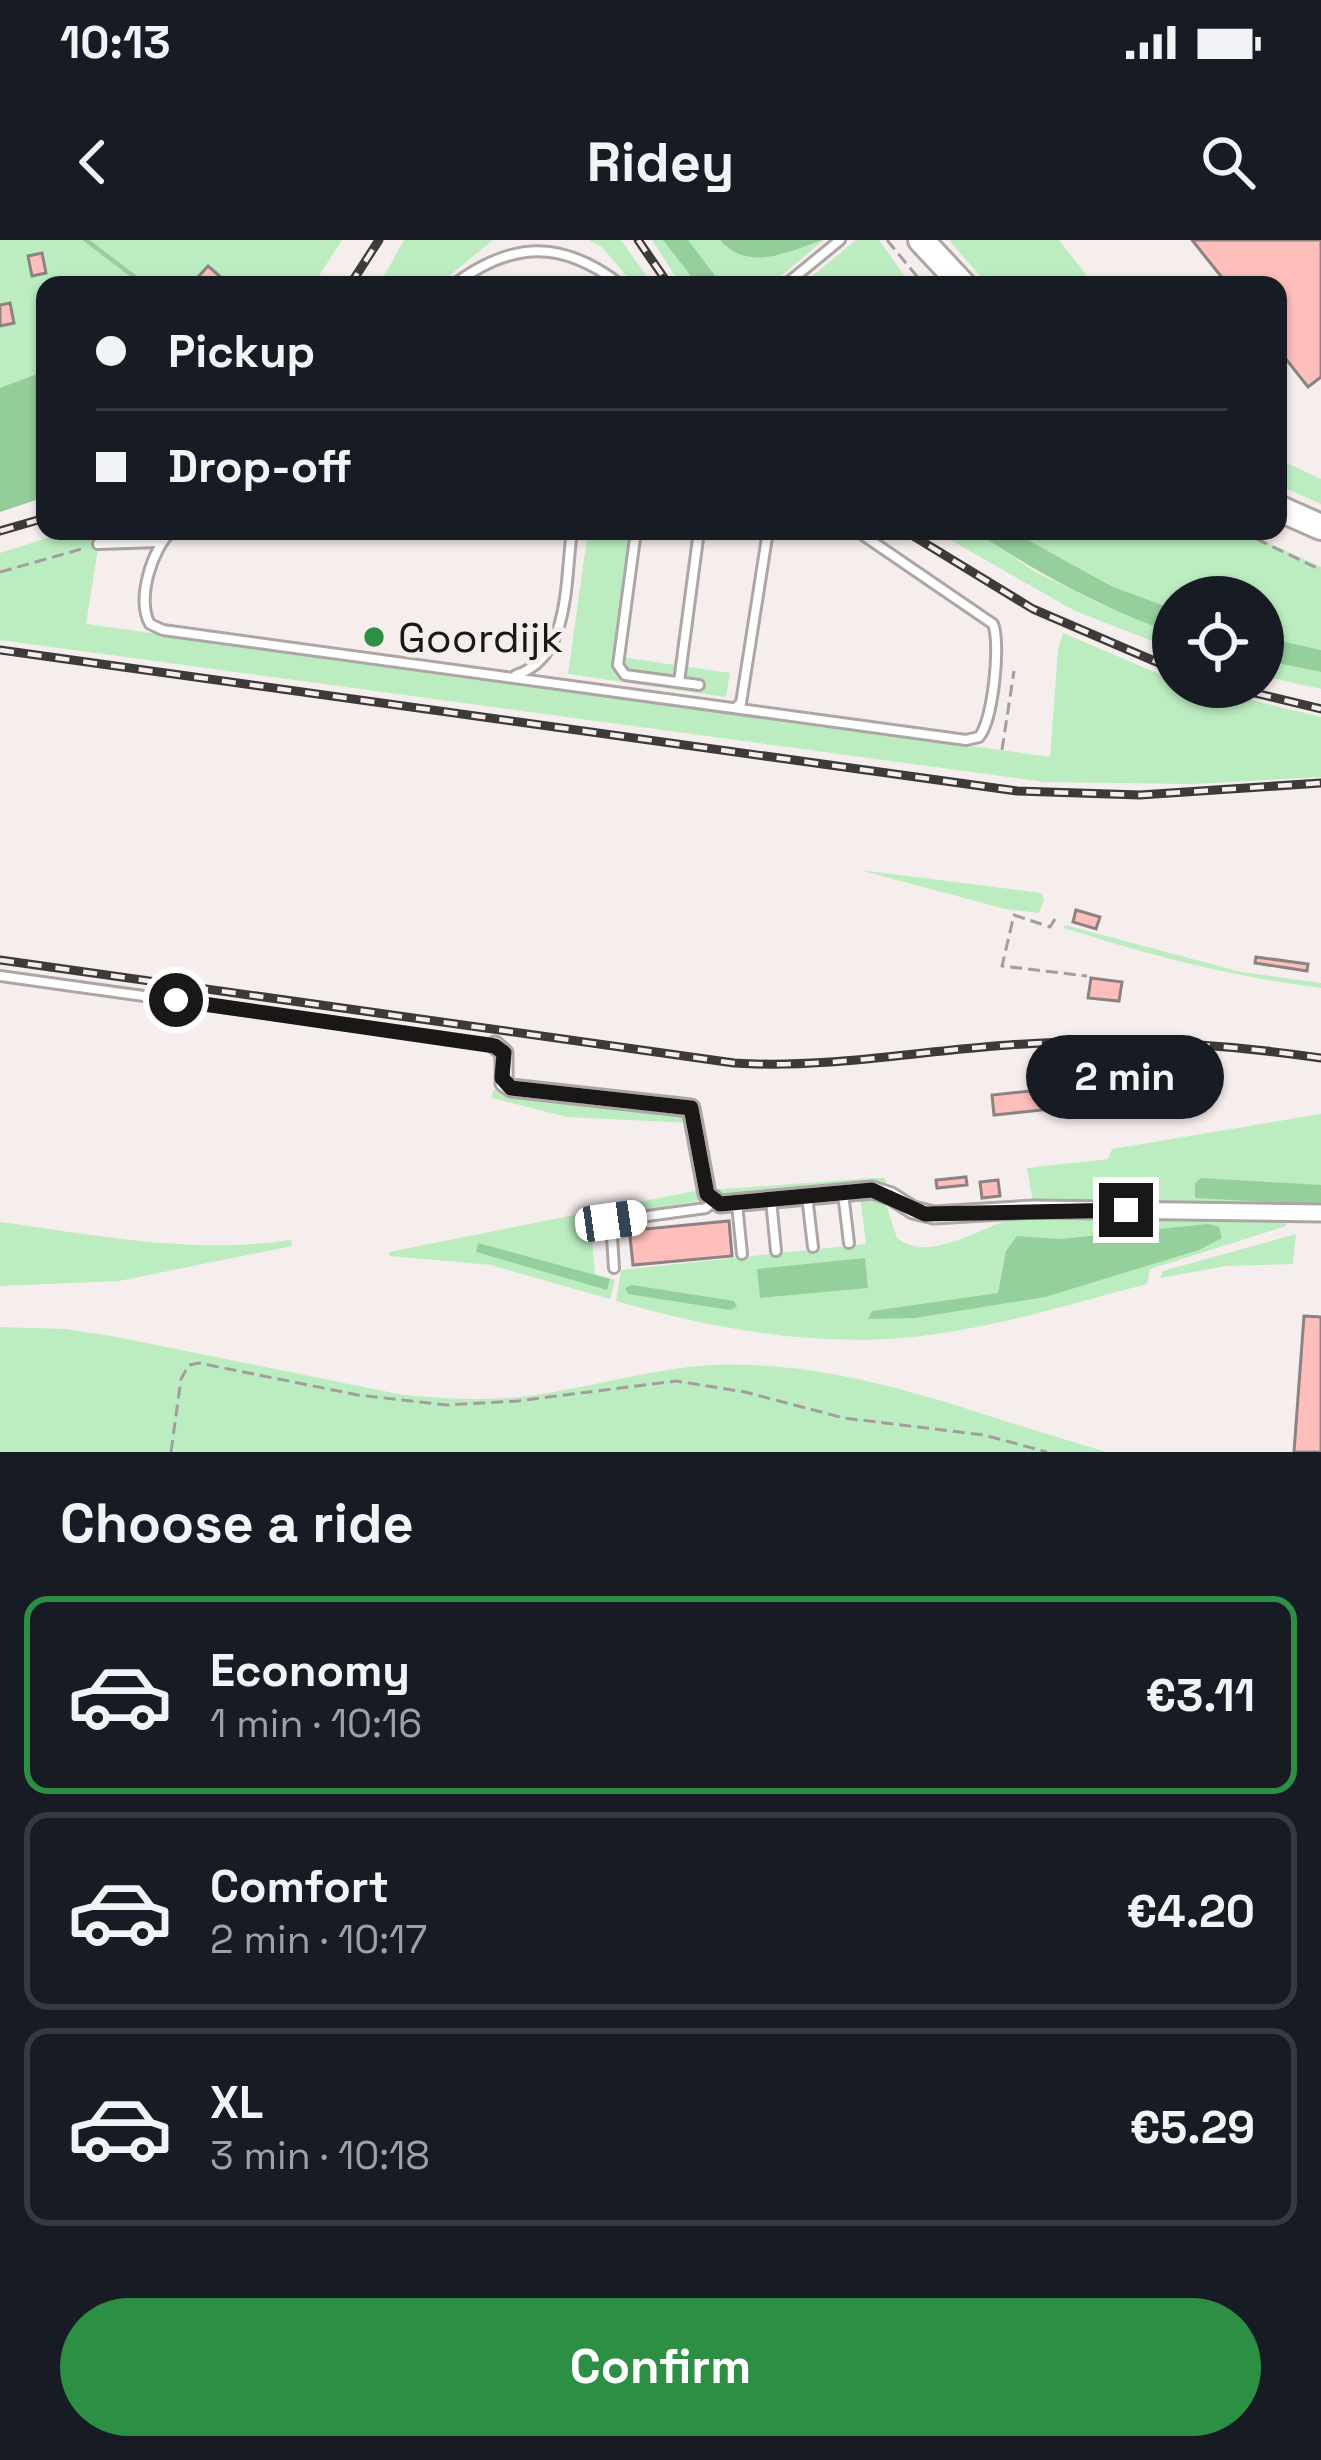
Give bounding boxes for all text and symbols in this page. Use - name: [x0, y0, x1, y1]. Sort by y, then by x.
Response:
- text: 10:13: [60, 14, 171, 71]
- text: Ridey: [587, 128, 734, 197]
- icon: back: [60, 129, 126, 195]
- icon: search: [1195, 129, 1261, 195]
- text: Pickup: [168, 323, 315, 380]
- text: Drop-off: [168, 438, 352, 495]
- map controls: [1152, 576, 1284, 708]
- button: locate: [1152, 576, 1284, 708]
- place label: Goordijk: [398, 611, 563, 664]
- marker: Goordijk: [361, 624, 387, 650]
- route start: [149, 973, 203, 1027]
- callout: 2 min: [1027, 1036, 1225, 1120]
- text: 2 min: [1075, 1052, 1175, 1101]
- route end: [1099, 1183, 1153, 1237]
- car: [573, 1198, 649, 1244]
- text: Choose a ride: [60, 1489, 414, 1558]
- icon: car: [66, 1641, 174, 1749]
- text: Economy: [210, 1642, 410, 1699]
- text: €3.11: [1145, 1667, 1255, 1724]
- text: 1 min · 10:16: [210, 1699, 422, 1748]
- icon: car: [66, 1857, 174, 1965]
- text: Comfort: [210, 1858, 389, 1915]
- text: €4.20: [1127, 1883, 1255, 1940]
- text: 2 min · 10:17: [210, 1915, 427, 1964]
- icon: car: [66, 2073, 174, 2181]
- text: XL: [210, 2074, 263, 2131]
- text: €5.29: [1130, 2099, 1255, 2156]
- text: 3 min · 10:18: [210, 2131, 430, 2180]
- button: Confirm: [60, 2298, 1261, 2436]

